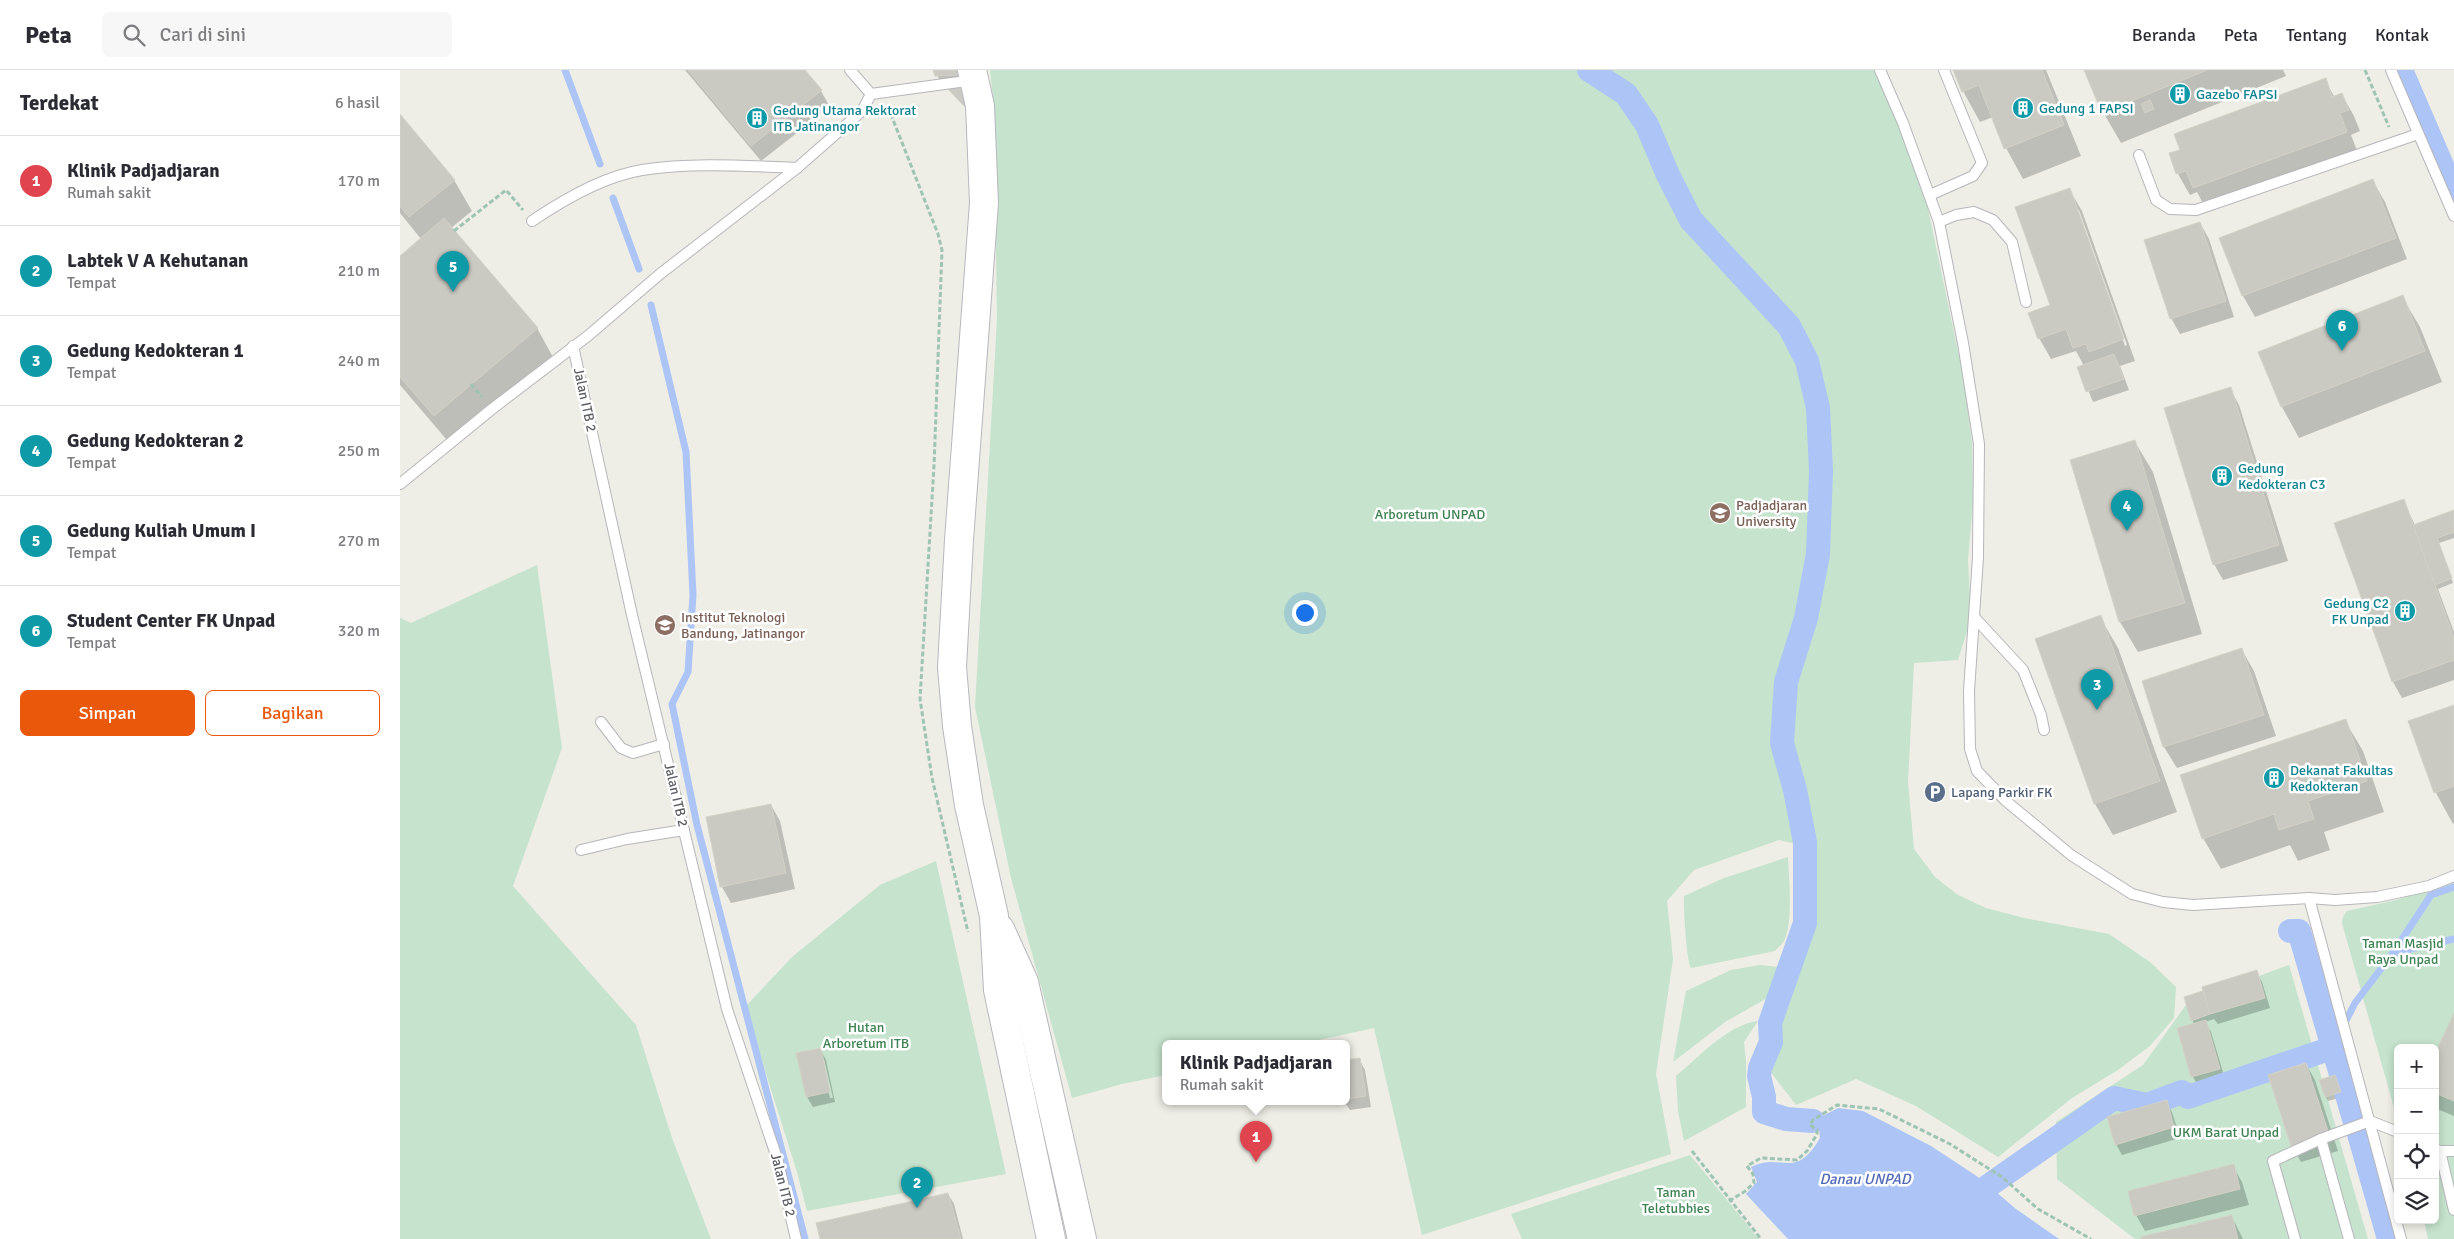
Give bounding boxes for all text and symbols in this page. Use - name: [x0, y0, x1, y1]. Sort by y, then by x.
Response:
- search box: [102, 12, 452, 57]
- text: Peta: [25, 20, 72, 50]
- icon: search: [120, 21, 148, 49]
- text: Cari di sini: [160, 23, 246, 47]
- text: Beranda: [2132, 24, 2196, 46]
- text: Peta: [2224, 24, 2258, 46]
- text: Tentang: [2286, 24, 2347, 46]
- text: Kontak: [2375, 24, 2429, 46]
- building icon: Gazebo FAPSI: [2168, 82, 2192, 106]
- place label: Gazebo FAPSI: [2196, 86, 2278, 103]
- text: Terdekat: [20, 90, 99, 116]
- text: 6 hasil: [335, 93, 380, 113]
- building icon: Gedung 1 FAPSI: [2011, 96, 2035, 120]
- place label: Gedung 1 FAPSI: [2039, 100, 2134, 117]
- place label: Gedung Utama Rektorat ITB Jatinangor: [773, 102, 916, 135]
- building icon: Gedung Utama Rektorat ITB Jatinangor: [745, 106, 769, 130]
- text: Klinik Padjadjaran: [67, 159, 220, 183]
- text: 1: [32, 171, 40, 191]
- text: 170 m: [338, 171, 380, 191]
- text: Rumah sakit: [67, 183, 151, 203]
- text: Labtek V A Kehutanan: [67, 249, 249, 273]
- pin: 5: [437, 251, 469, 292]
- text: 2: [32, 261, 40, 281]
- text: 210 m: [338, 261, 380, 281]
- text: Tempat: [67, 273, 116, 293]
- pin: 6: [2326, 310, 2358, 351]
- text: Gedung Kedokteran 1: [67, 339, 244, 363]
- text: 3: [32, 351, 40, 371]
- text: 240 m: [338, 351, 380, 371]
- text: Tempat: [67, 363, 116, 383]
- street label: Jalan ITB 2: [570, 366, 600, 434]
- text: Gedung Kedokteran 2: [67, 429, 244, 453]
- text: 4: [32, 441, 40, 461]
- text: 250 m: [338, 441, 380, 461]
- text: Tempat: [67, 453, 116, 473]
- place label: Gedung Kedokteran C3: [2238, 460, 2326, 493]
- building icon: Gedung Kedokteran C3: [2210, 464, 2234, 488]
- pin: 4: [2111, 490, 2143, 531]
- place label: Padjadjaran University: [1736, 497, 1807, 530]
- school or university icon: Padjadjaran University: [1708, 501, 1732, 525]
- park label: Arboretum UNPAD: [1375, 506, 1485, 523]
- text: Gedung Kuliah Umum I: [67, 519, 256, 543]
- text: 5: [32, 531, 40, 551]
- text: 270 m: [338, 531, 380, 551]
- text: Tempat: [67, 543, 116, 563]
- place label: Gedung C2 FK Unpad: [2324, 595, 2389, 628]
- building icon: Gedung C2 FK Unpad: [2393, 599, 2417, 623]
- your location: [1292, 600, 1318, 626]
- text: Student Center FK Unpad: [67, 609, 275, 633]
- place label: Institut Teknologi Bandung, Jatinangor: [681, 609, 806, 642]
- school or university icon: Institut Teknologi Bandung, Jatinangor: [653, 613, 677, 637]
- text: 6: [32, 621, 40, 641]
- text: 320 m: [338, 621, 380, 641]
- text: Tempat: [67, 633, 116, 653]
- pin: 3: [2081, 669, 2113, 710]
- button: Simpan: [20, 690, 195, 736]
- button: Bagikan: [205, 690, 380, 736]
- street label: Jalan ITB 2: [660, 761, 692, 829]
- place label: Dekanat Fakultas Kedokteran: [2290, 762, 2393, 795]
- building icon: Dekanat Fakultas Kedokteran: [2262, 766, 2286, 790]
- parking icon: Lapang Parkir FK: [1923, 780, 1947, 804]
- place label: Lapang Parkir FK: [1951, 784, 2053, 801]
- park label: Taman Masjid Raya Unpad: [2362, 935, 2444, 968]
- park label: Hutan Arboretum ITB: [823, 1019, 909, 1052]
- popup: [1162, 1040, 1350, 1105]
- map controls: [2394, 1044, 2439, 1224]
- button: +: [2394, 1044, 2439, 1089]
- text: Klinik Padjadjaran: [1180, 1051, 1332, 1075]
- text: Rumah sakit: [1180, 1075, 1264, 1095]
- button: −: [2394, 1089, 2439, 1134]
- pin: 1: [1240, 1121, 1272, 1162]
- park label: UKM Barat Unpad: [2173, 1124, 2279, 1141]
- button: locate: [2394, 1134, 2439, 1179]
- street label: Jalan ITB 2: [767, 1151, 799, 1219]
- pin: 2: [901, 1167, 933, 1208]
- water label: Danau UNPAD: [1819, 1170, 1912, 1188]
- button: layers: [2394, 1179, 2439, 1224]
- park label: Taman Teletubbies: [1642, 1184, 1710, 1217]

